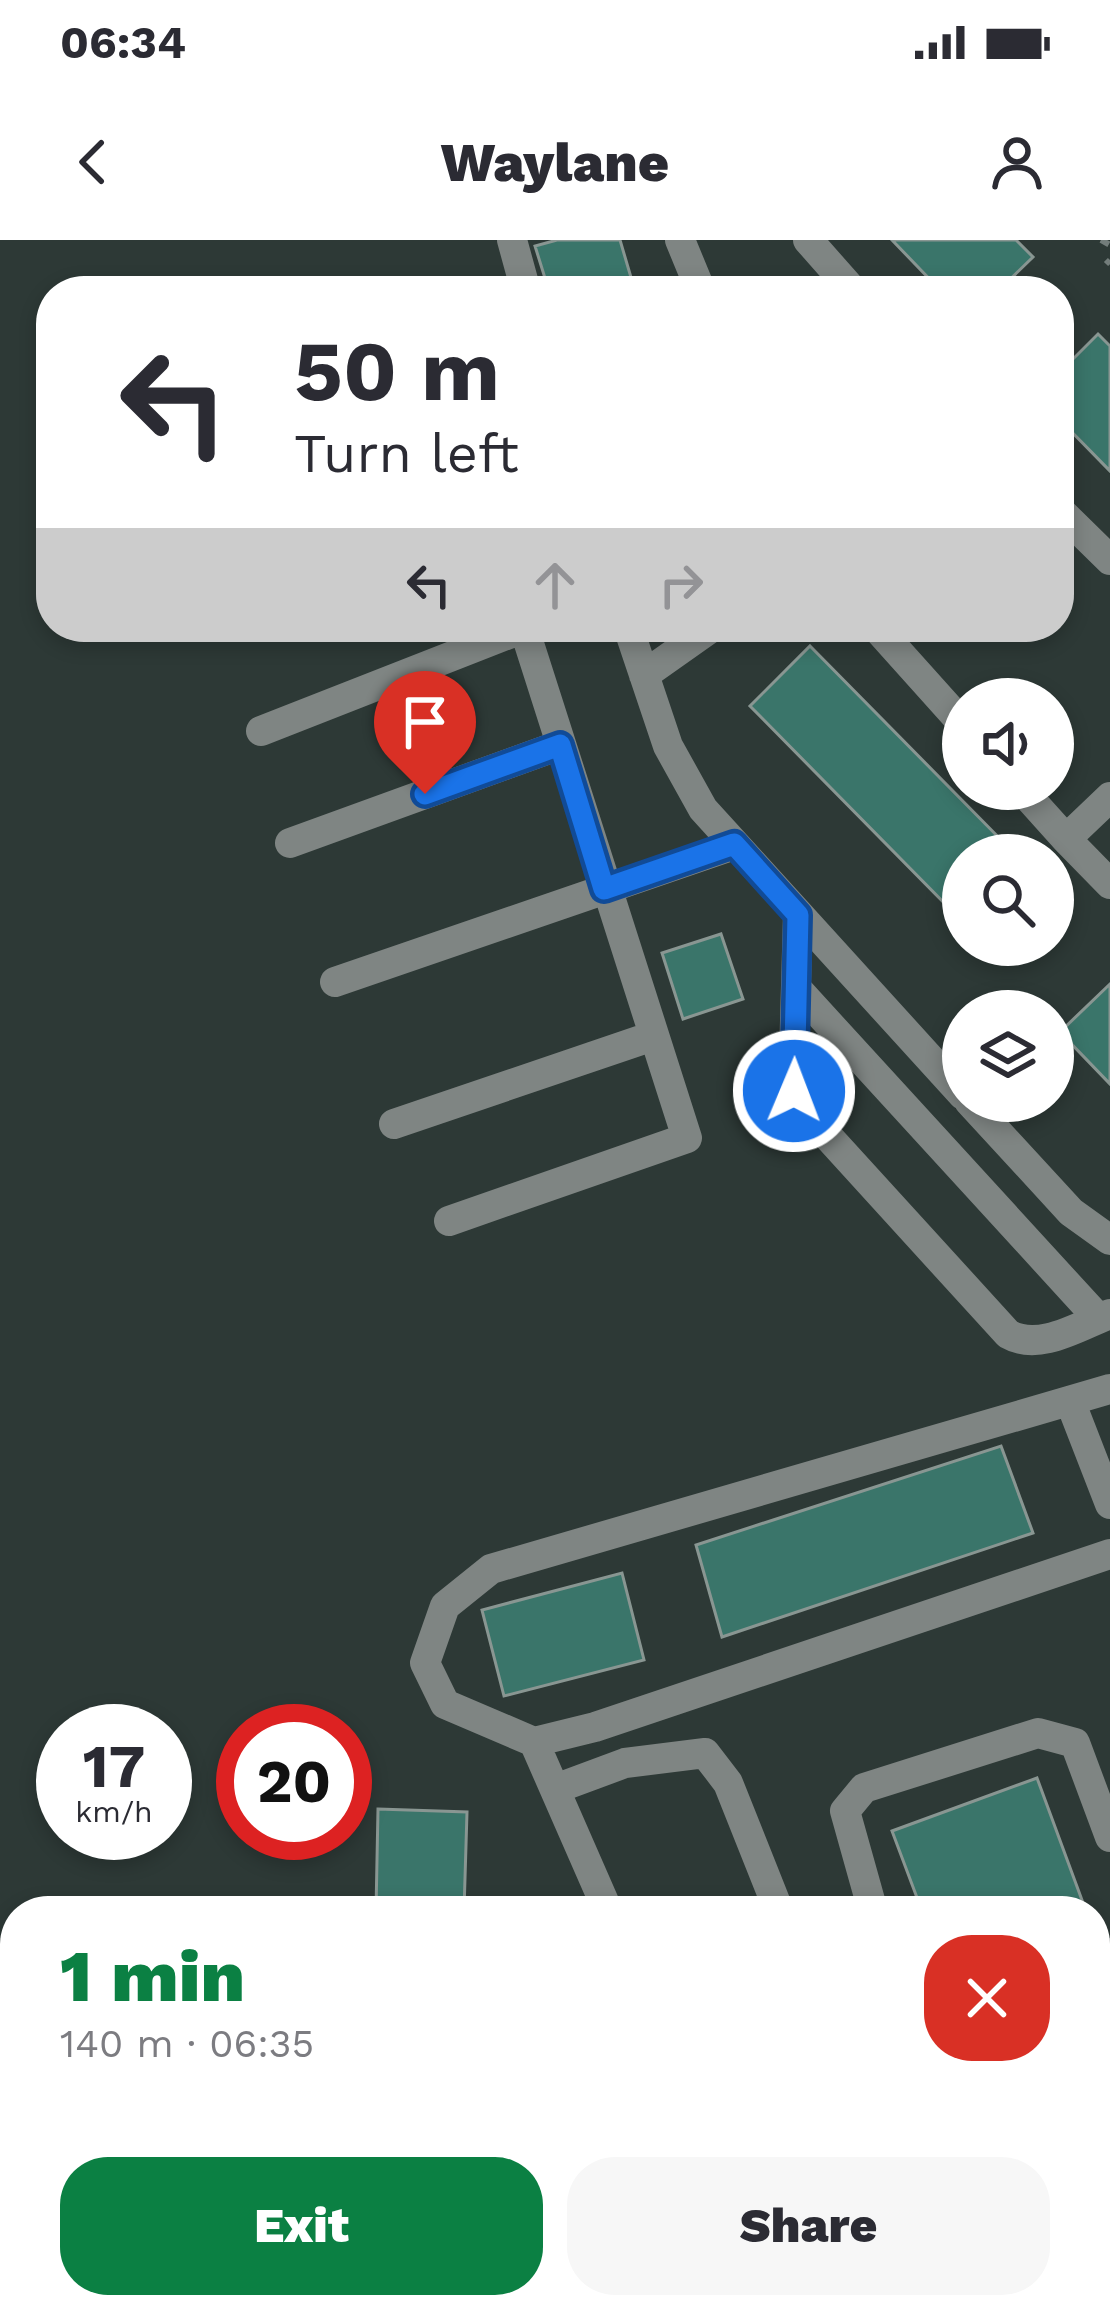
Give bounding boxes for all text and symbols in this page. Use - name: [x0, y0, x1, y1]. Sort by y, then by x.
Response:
- text: 06:34: [60, 16, 186, 69]
- icon: back: [60, 129, 126, 195]
- icon: person: [984, 129, 1050, 195]
- text: Waylane: [441, 131, 669, 194]
- text: 50 m: [294, 322, 500, 420]
- icon: left: [96, 324, 252, 480]
- text: Turn left: [294, 422, 519, 485]
- icon: left: [396, 552, 462, 618]
- icon: ahead: [522, 552, 588, 618]
- icon: right: [648, 552, 714, 618]
- pin: [374, 671, 476, 794]
- map controls: [942, 678, 1074, 1122]
- button: sound: [942, 678, 1074, 810]
- icon: arrive: [392, 689, 458, 755]
- button: search: [942, 834, 1074, 966]
- button: layers: [942, 990, 1074, 1122]
- position arrow: [731, 1028, 857, 1154]
- speed limit sign: 20: [216, 1704, 372, 1860]
- text: 17: [83, 1731, 145, 1802]
- text: km/h: [75, 1794, 153, 1829]
- text: 1 min: [60, 1934, 245, 2018]
- button: close: [924, 1935, 1050, 2061]
- text: 140 m · 06:35: [60, 2021, 314, 2066]
- button: Exit: [60, 2157, 543, 2295]
- button: Share: [567, 2157, 1050, 2295]

